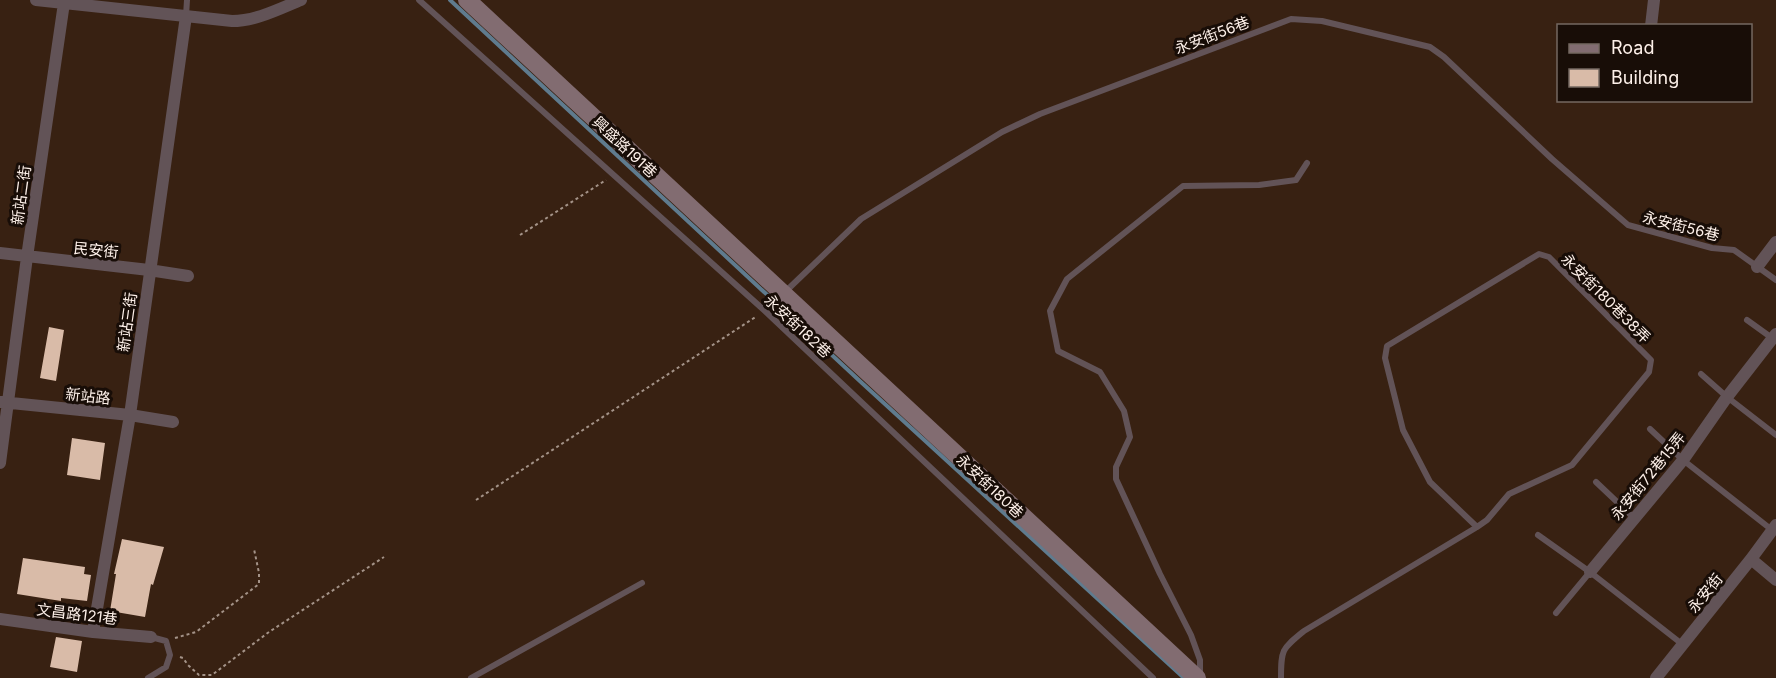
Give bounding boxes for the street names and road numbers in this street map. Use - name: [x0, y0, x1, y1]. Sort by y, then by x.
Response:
- street label: 永安街56巷: [1172, 12, 1252, 58]
- street label: 興盛路191巷: [589, 112, 661, 182]
- street label: 新站二街: [7, 164, 35, 226]
- street label: 永安街56巷: [1641, 207, 1721, 245]
- street label: 民安街: [73, 238, 119, 262]
- street label: 永安街180巷38弄: [1557, 249, 1655, 347]
- street label: 永安街182巷: [761, 290, 835, 362]
- street label: 新站三街: [113, 291, 141, 353]
- street label: 新站路: [65, 384, 111, 408]
- street label: 永安街72巷15弄: [1607, 428, 1689, 524]
- street label: 永安街180巷: [952, 450, 1028, 522]
- street label: 永安街: [1683, 570, 1727, 616]
- street label: 文昌路121巷: [35, 600, 119, 628]

